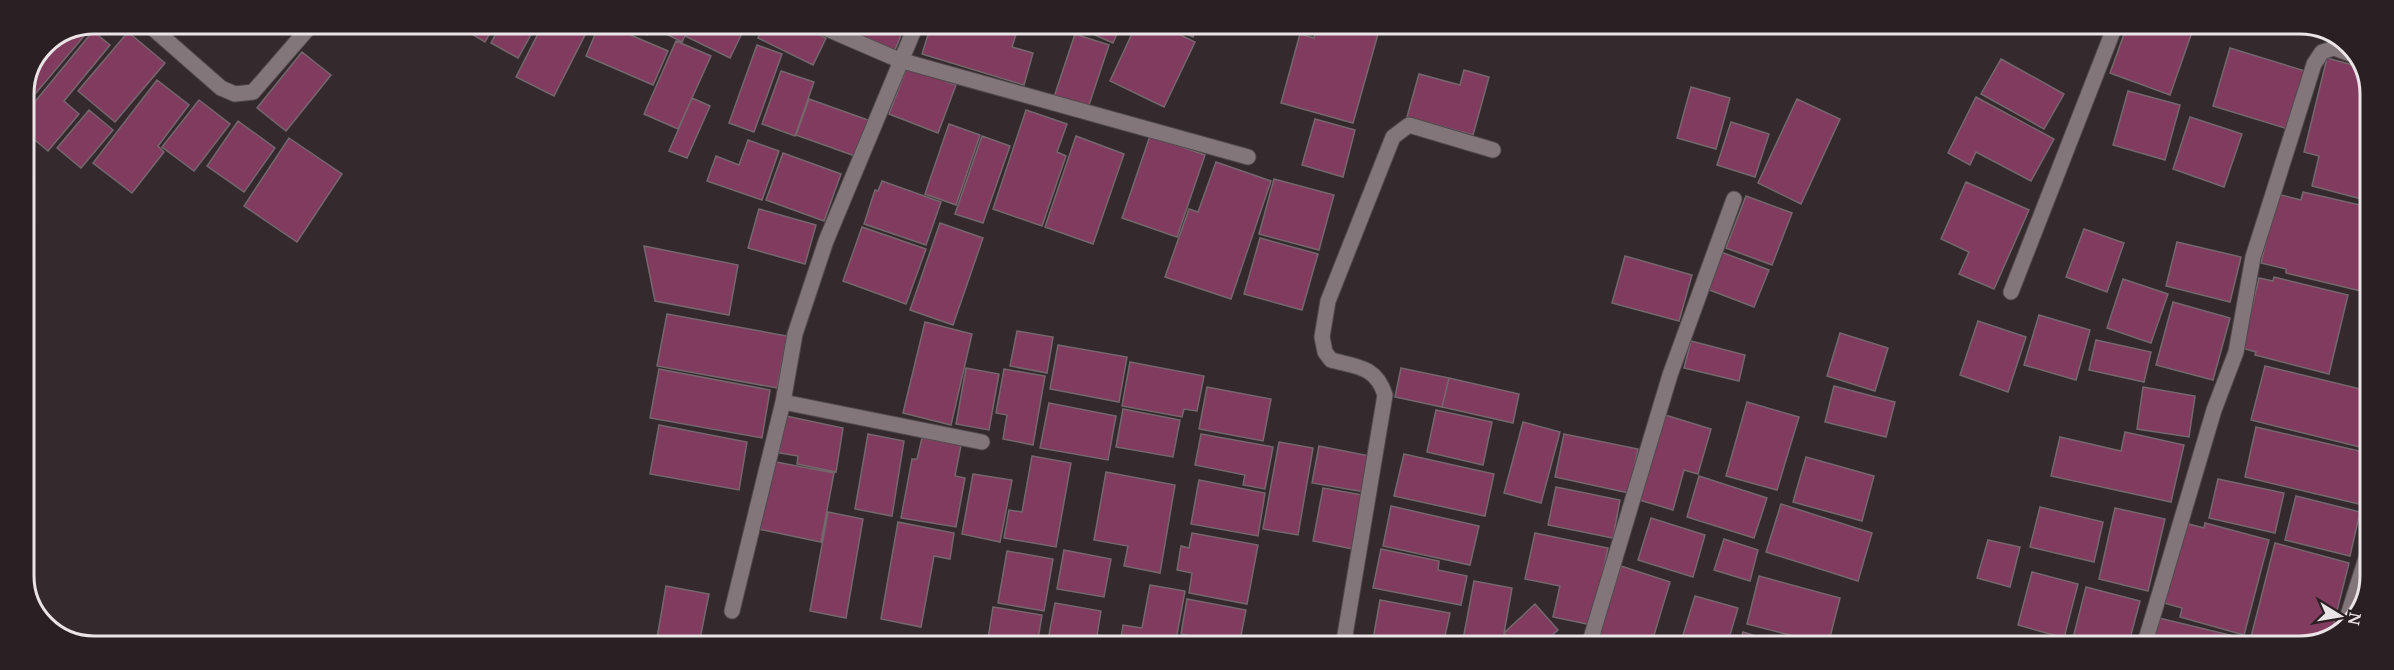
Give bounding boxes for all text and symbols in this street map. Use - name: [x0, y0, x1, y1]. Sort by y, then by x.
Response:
- north arrow: [2310, 586, 2370, 646]
- text: N: [2343, 611, 2367, 628]

